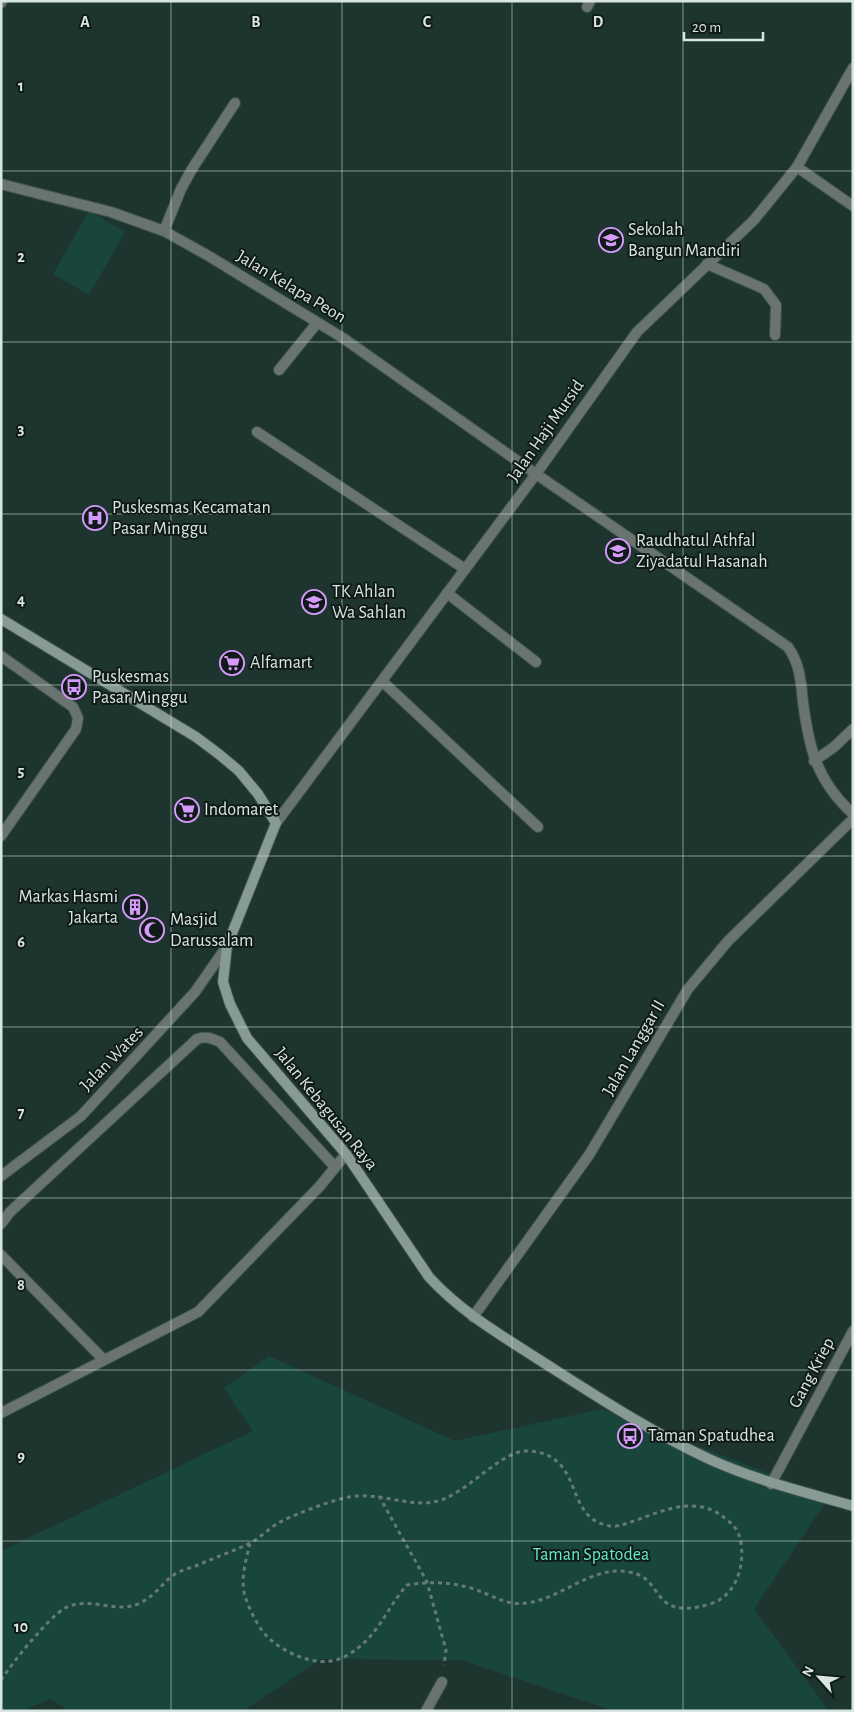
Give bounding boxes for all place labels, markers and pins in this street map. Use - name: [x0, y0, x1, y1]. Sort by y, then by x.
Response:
- place label: Sekolah Bangun Mandiri: [628, 221, 740, 260]
- school or university icon: Sekolah Bangun Mandiri: [598, 227, 624, 253]
- place label: Puskesmas Kecamatan Pasar Minggu: [112, 499, 271, 538]
- hospital icon: Puskesmas Kecamatan Pasar Minggu: [82, 505, 108, 531]
- place label: Raudhatul Athfal Ziyadatul Hasanah: [636, 532, 768, 571]
- school or university icon: Raudhatul Athfal Ziyadatul Hasanah: [605, 538, 631, 564]
- place label: TK Ahlan Wa Sahlan: [332, 583, 406, 622]
- school or university icon: TK Ahlan Wa Sahlan: [301, 589, 327, 615]
- supermarket icon: Alfamart: [219, 650, 245, 676]
- place label: Alfamart: [250, 654, 313, 672]
- place label: Puskesmas Pasar Minggu: [92, 668, 187, 707]
- bus stop icon: Puskesmas Pasar Minggu: [61, 674, 87, 700]
- supermarket icon: Indomaret: [174, 797, 200, 823]
- place label: Indomaret: [204, 801, 279, 819]
- place label: Markas Hasmi Jakarta: [19, 888, 118, 927]
- building icon: Markas Hasmi Jakarta: [122, 894, 148, 920]
- place label: Masjid Darussalam: [170, 911, 253, 950]
- mosque icon: Masjid Darussalam: [139, 917, 165, 943]
- bus stop icon: Taman Spatudhea: [617, 1423, 643, 1449]
- place label: Taman Spatudhea: [648, 1427, 775, 1445]

